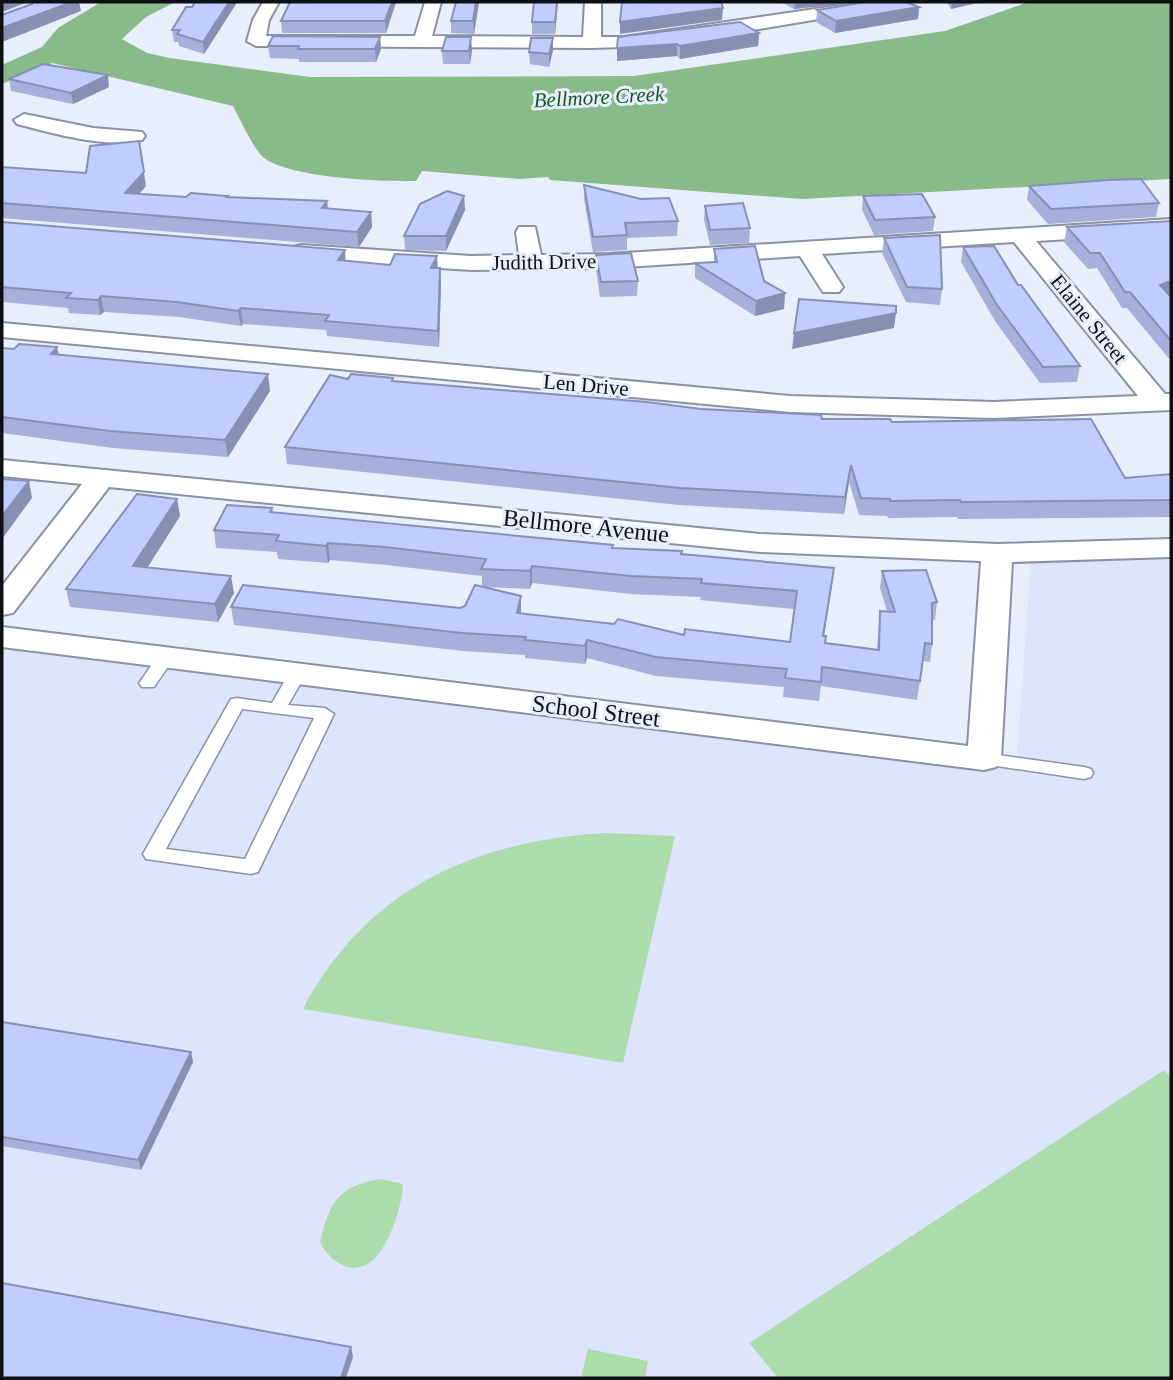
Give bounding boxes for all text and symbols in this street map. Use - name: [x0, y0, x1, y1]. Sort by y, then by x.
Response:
- water label: Bellmore Creek: [533, 82, 666, 112]
- street label: Judith Drive: [492, 249, 596, 275]
- street label: Elaine Street: [1046, 270, 1132, 369]
- street label: Len Drive: [542, 369, 630, 401]
- street label: Bellmore Avenue: [502, 504, 670, 548]
- street label: School Street: [531, 690, 662, 732]

